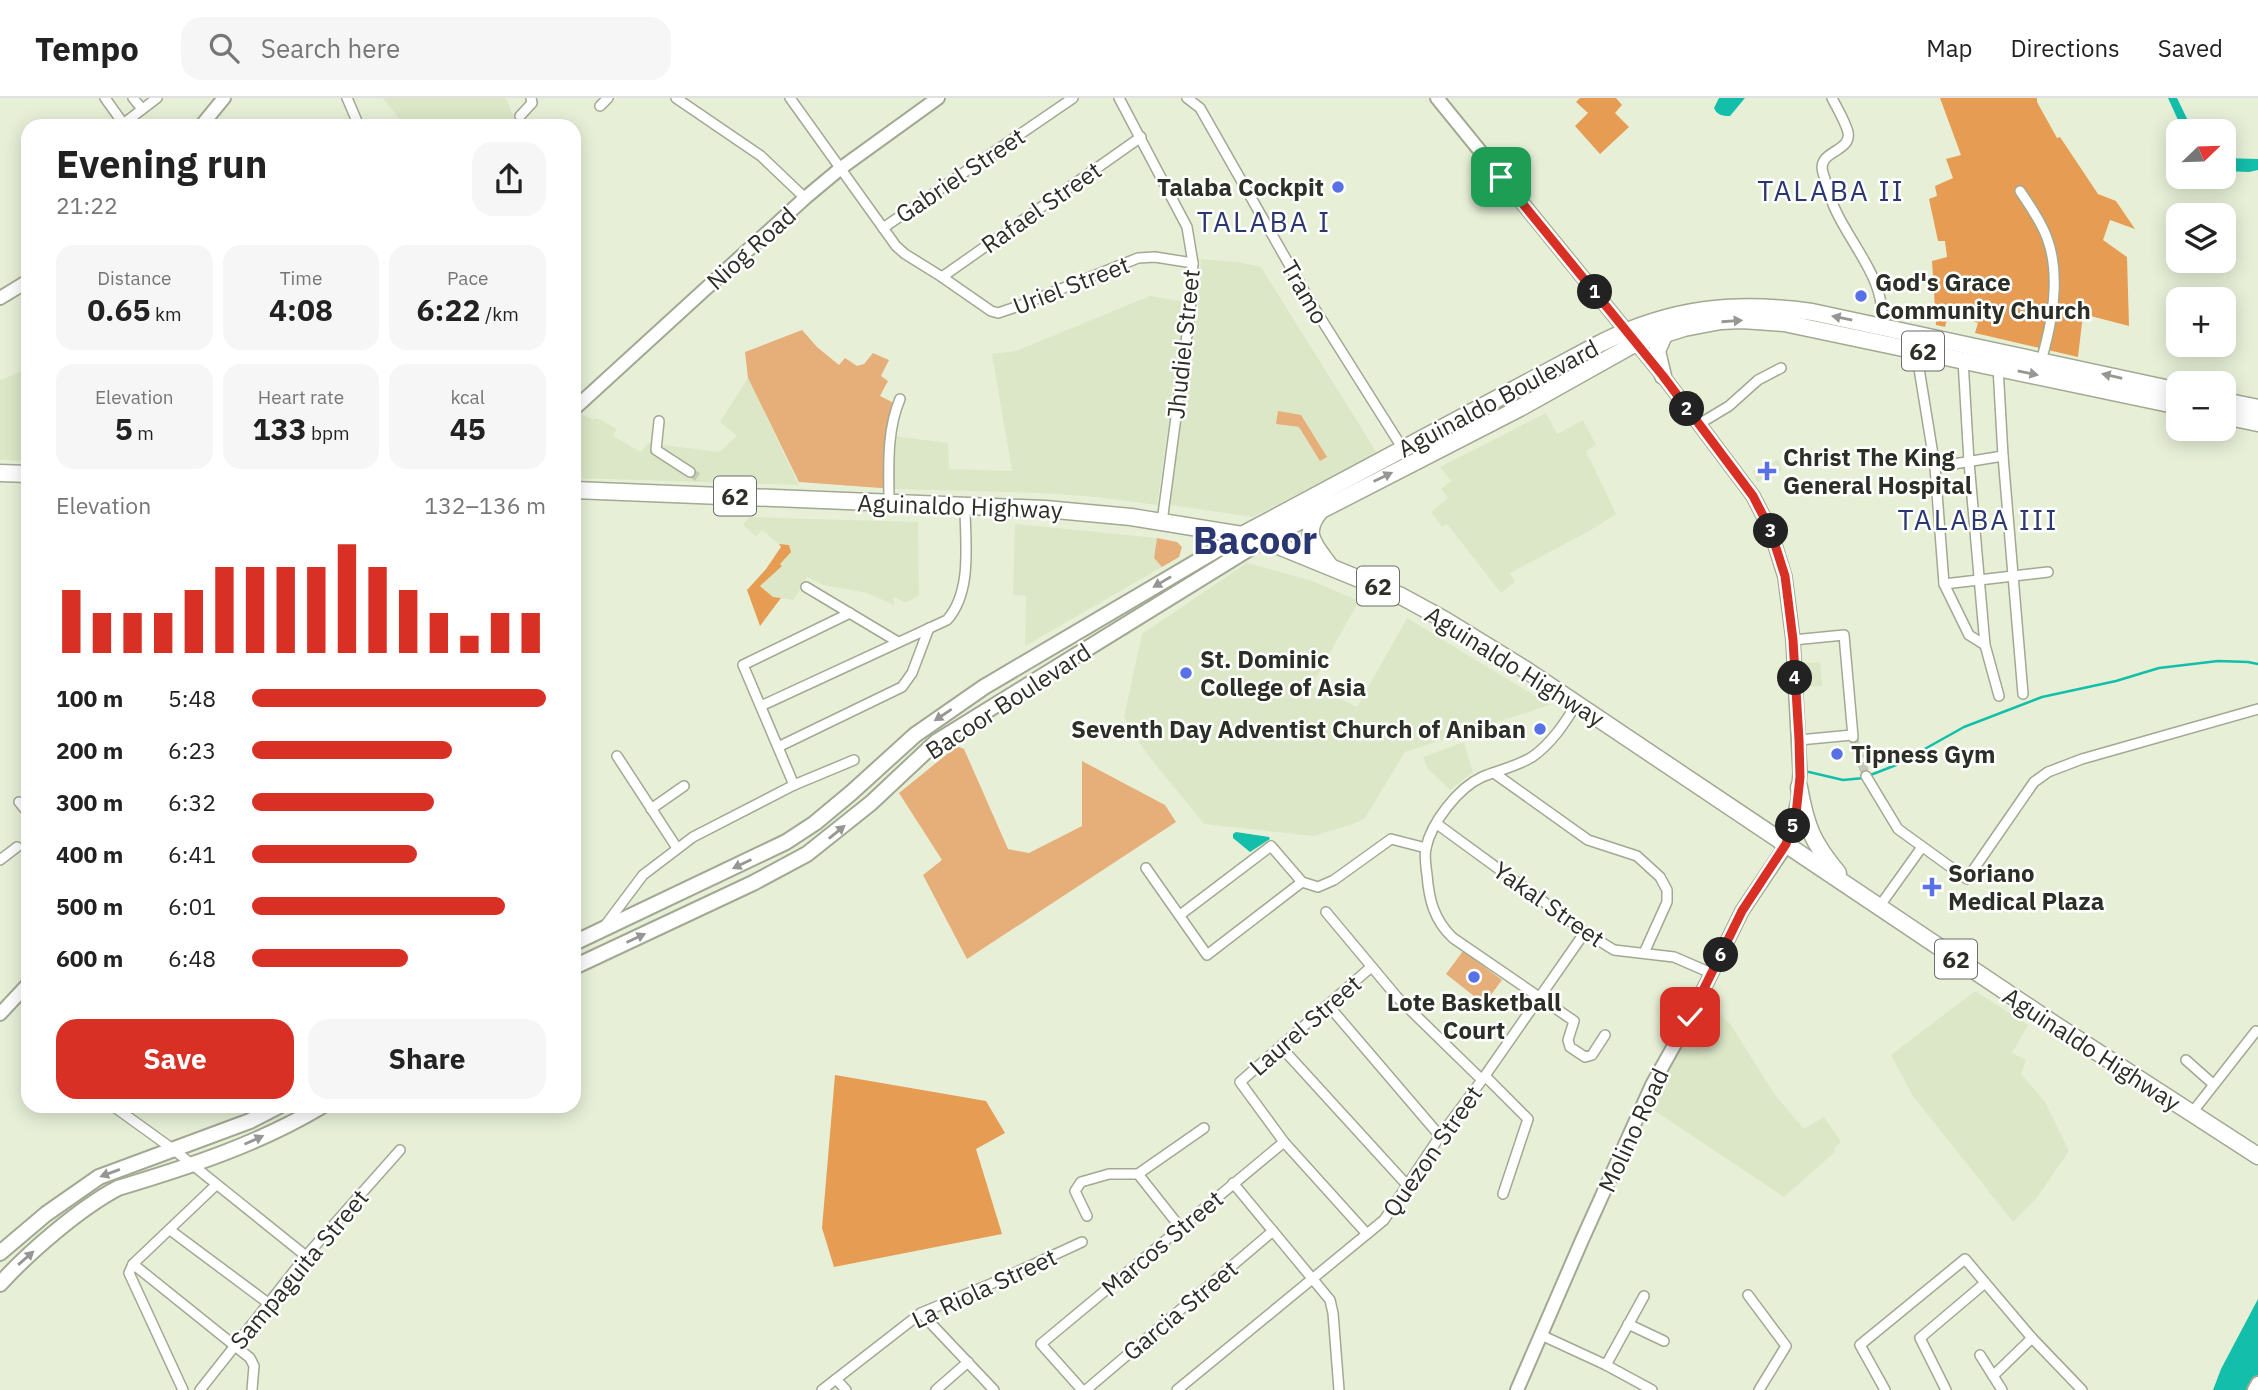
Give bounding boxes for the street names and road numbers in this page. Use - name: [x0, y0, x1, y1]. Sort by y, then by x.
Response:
- street label: Gabriel Street: [889, 120, 1031, 230]
- street label: Rafael Street: [975, 154, 1107, 260]
- street label: Niog Road: [699, 199, 803, 297]
- street label: Uriel Street: [1008, 248, 1134, 322]
- street label: Tramo: [1274, 254, 1336, 330]
- street label: Jhudiel Street: [1159, 267, 1207, 421]
- street label: Aguinaldo Boulevard: [1392, 332, 1604, 464]
- road number: 62: [1902, 332, 1944, 370]
- road number: 62: [714, 476, 756, 516]
- street label: Aguinaldo Highway: [857, 486, 1063, 526]
- road number: 62: [1357, 566, 1399, 606]
- street label: Aguinaldo Highway: [1419, 598, 1611, 734]
- street label: Bacoor Boulevard: [919, 636, 1097, 766]
- street label: Yakal Street: [1487, 854, 1611, 954]
- road number: 62: [1935, 940, 1977, 978]
- street label: Laurel Street: [1242, 968, 1368, 1082]
- street label: Aguinaldo Highway: [1997, 980, 2187, 1118]
- street label: Molino Road: [1590, 1063, 1676, 1197]
- street label: Quezon Street: [1375, 1079, 1489, 1223]
- street label: Sampaguita Street: [223, 1182, 375, 1356]
- street label: Marcos Street: [1094, 1183, 1230, 1303]
- street label: La Riola Street: [906, 1241, 1062, 1335]
- street label: Garcia Street: [1116, 1253, 1244, 1367]

